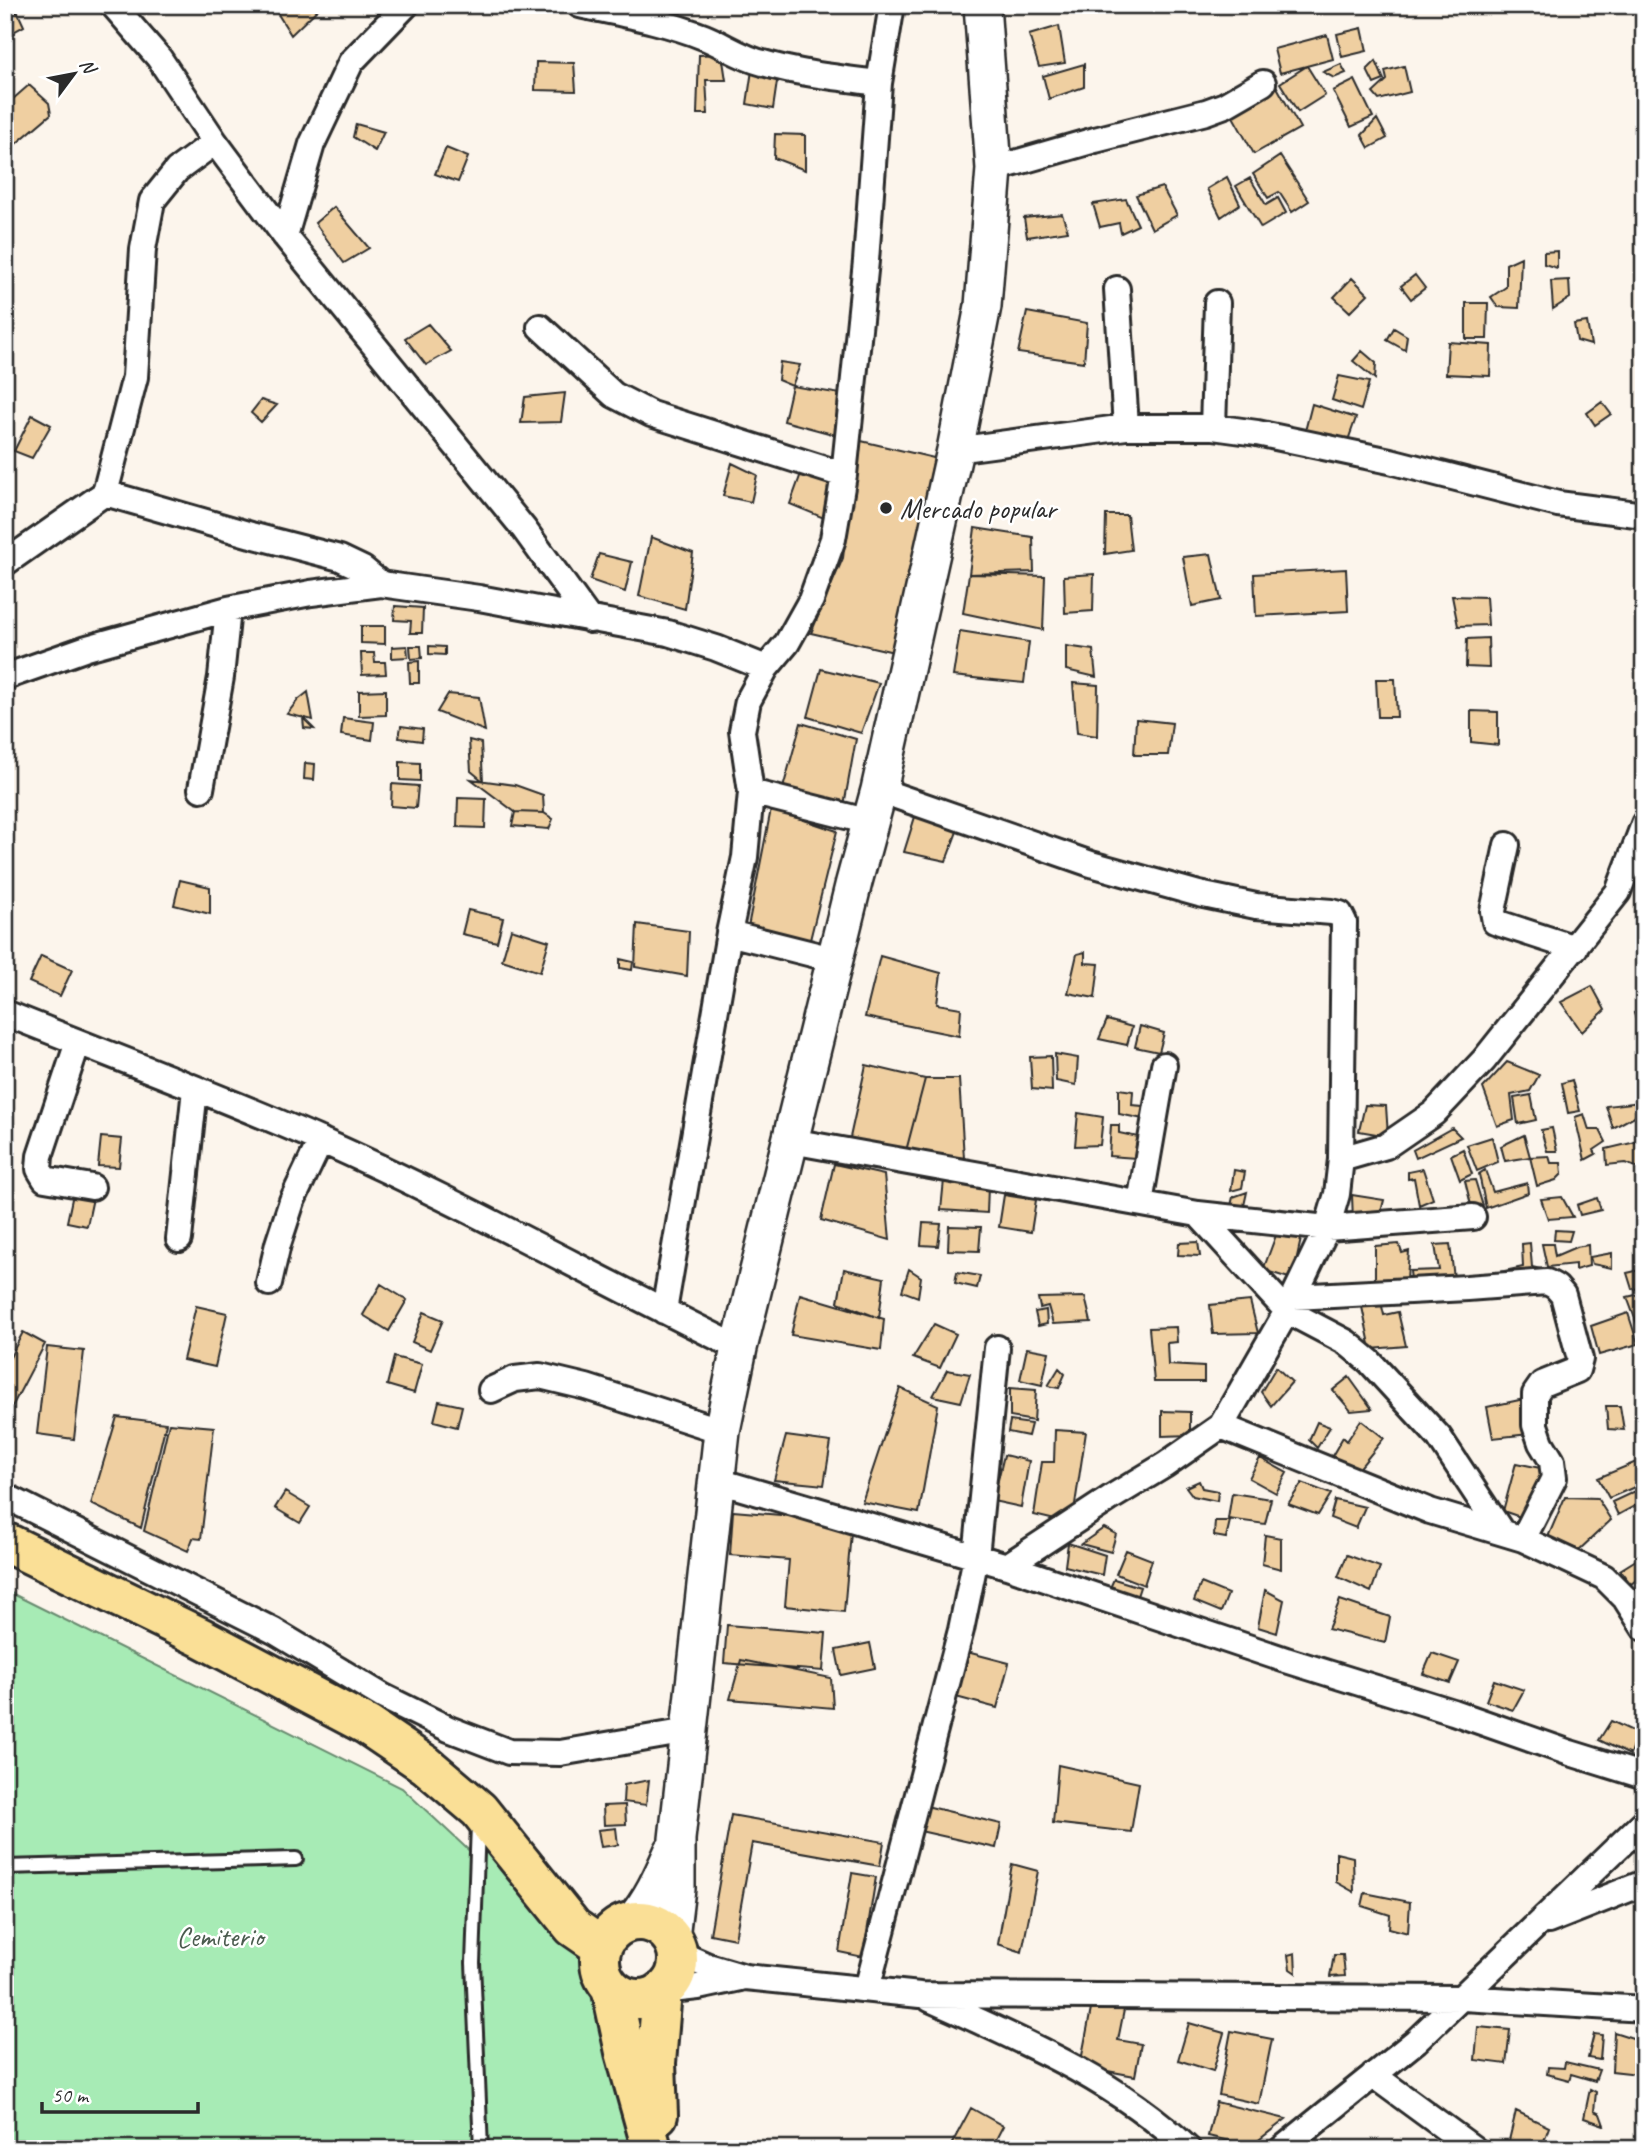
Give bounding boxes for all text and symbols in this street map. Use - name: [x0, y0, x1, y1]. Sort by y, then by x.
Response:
- north arrow: [38, 38, 108, 108]
- text: N: [74, 54, 103, 80]
- place label: Mercado popular: [900, 491, 1059, 526]
- marker: Mercado popular: [878, 500, 894, 516]
- park label: Cemiterio: [177, 1919, 267, 1954]
- scale bar: [42, 2070, 198, 2114]
- text: 50 m: [52, 2082, 90, 2108]

